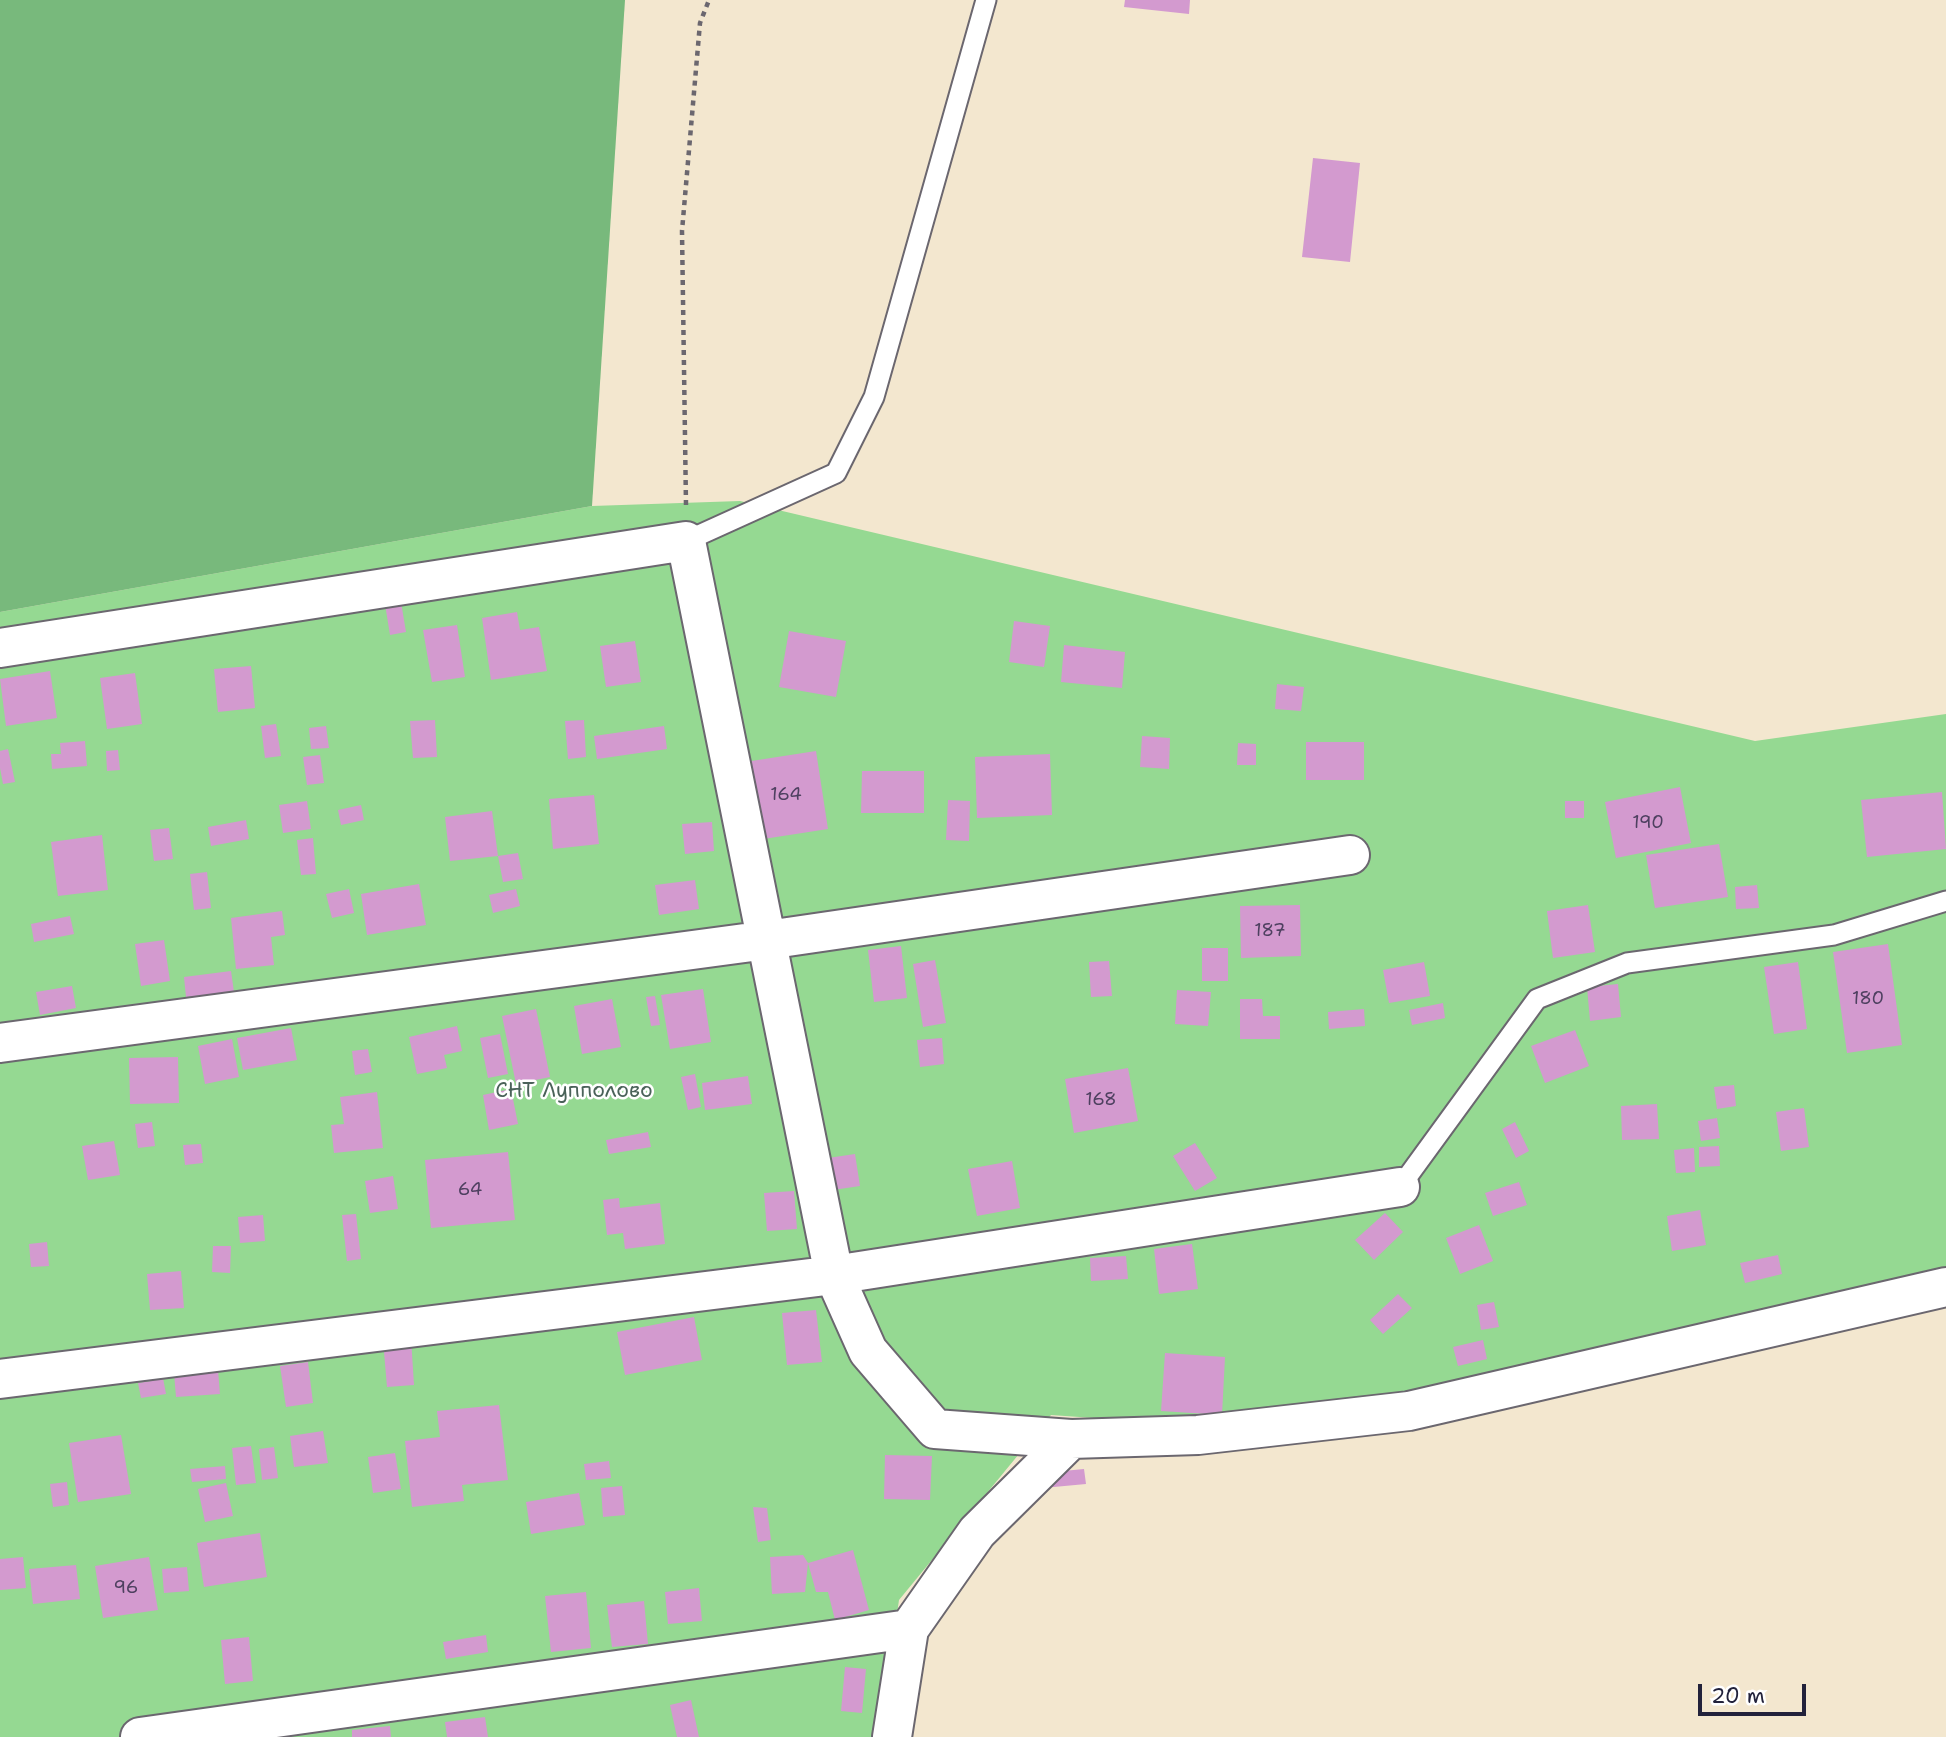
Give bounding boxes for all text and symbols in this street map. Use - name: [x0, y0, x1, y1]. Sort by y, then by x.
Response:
- house number: 164: [770, 784, 802, 806]
- house number: 190: [1632, 812, 1664, 834]
- house number: 187: [1254, 920, 1286, 942]
- house number: 180: [1852, 988, 1884, 1010]
- park label: СНТ Лупполово: [495, 1079, 653, 1105]
- house number: 168: [1085, 1089, 1117, 1111]
- house number: 64: [458, 1179, 482, 1201]
- house number: 96: [114, 1577, 138, 1599]
- scale bar: [1701, 1670, 1810, 1714]
- text: 20 m: [1711, 1682, 1765, 1710]

